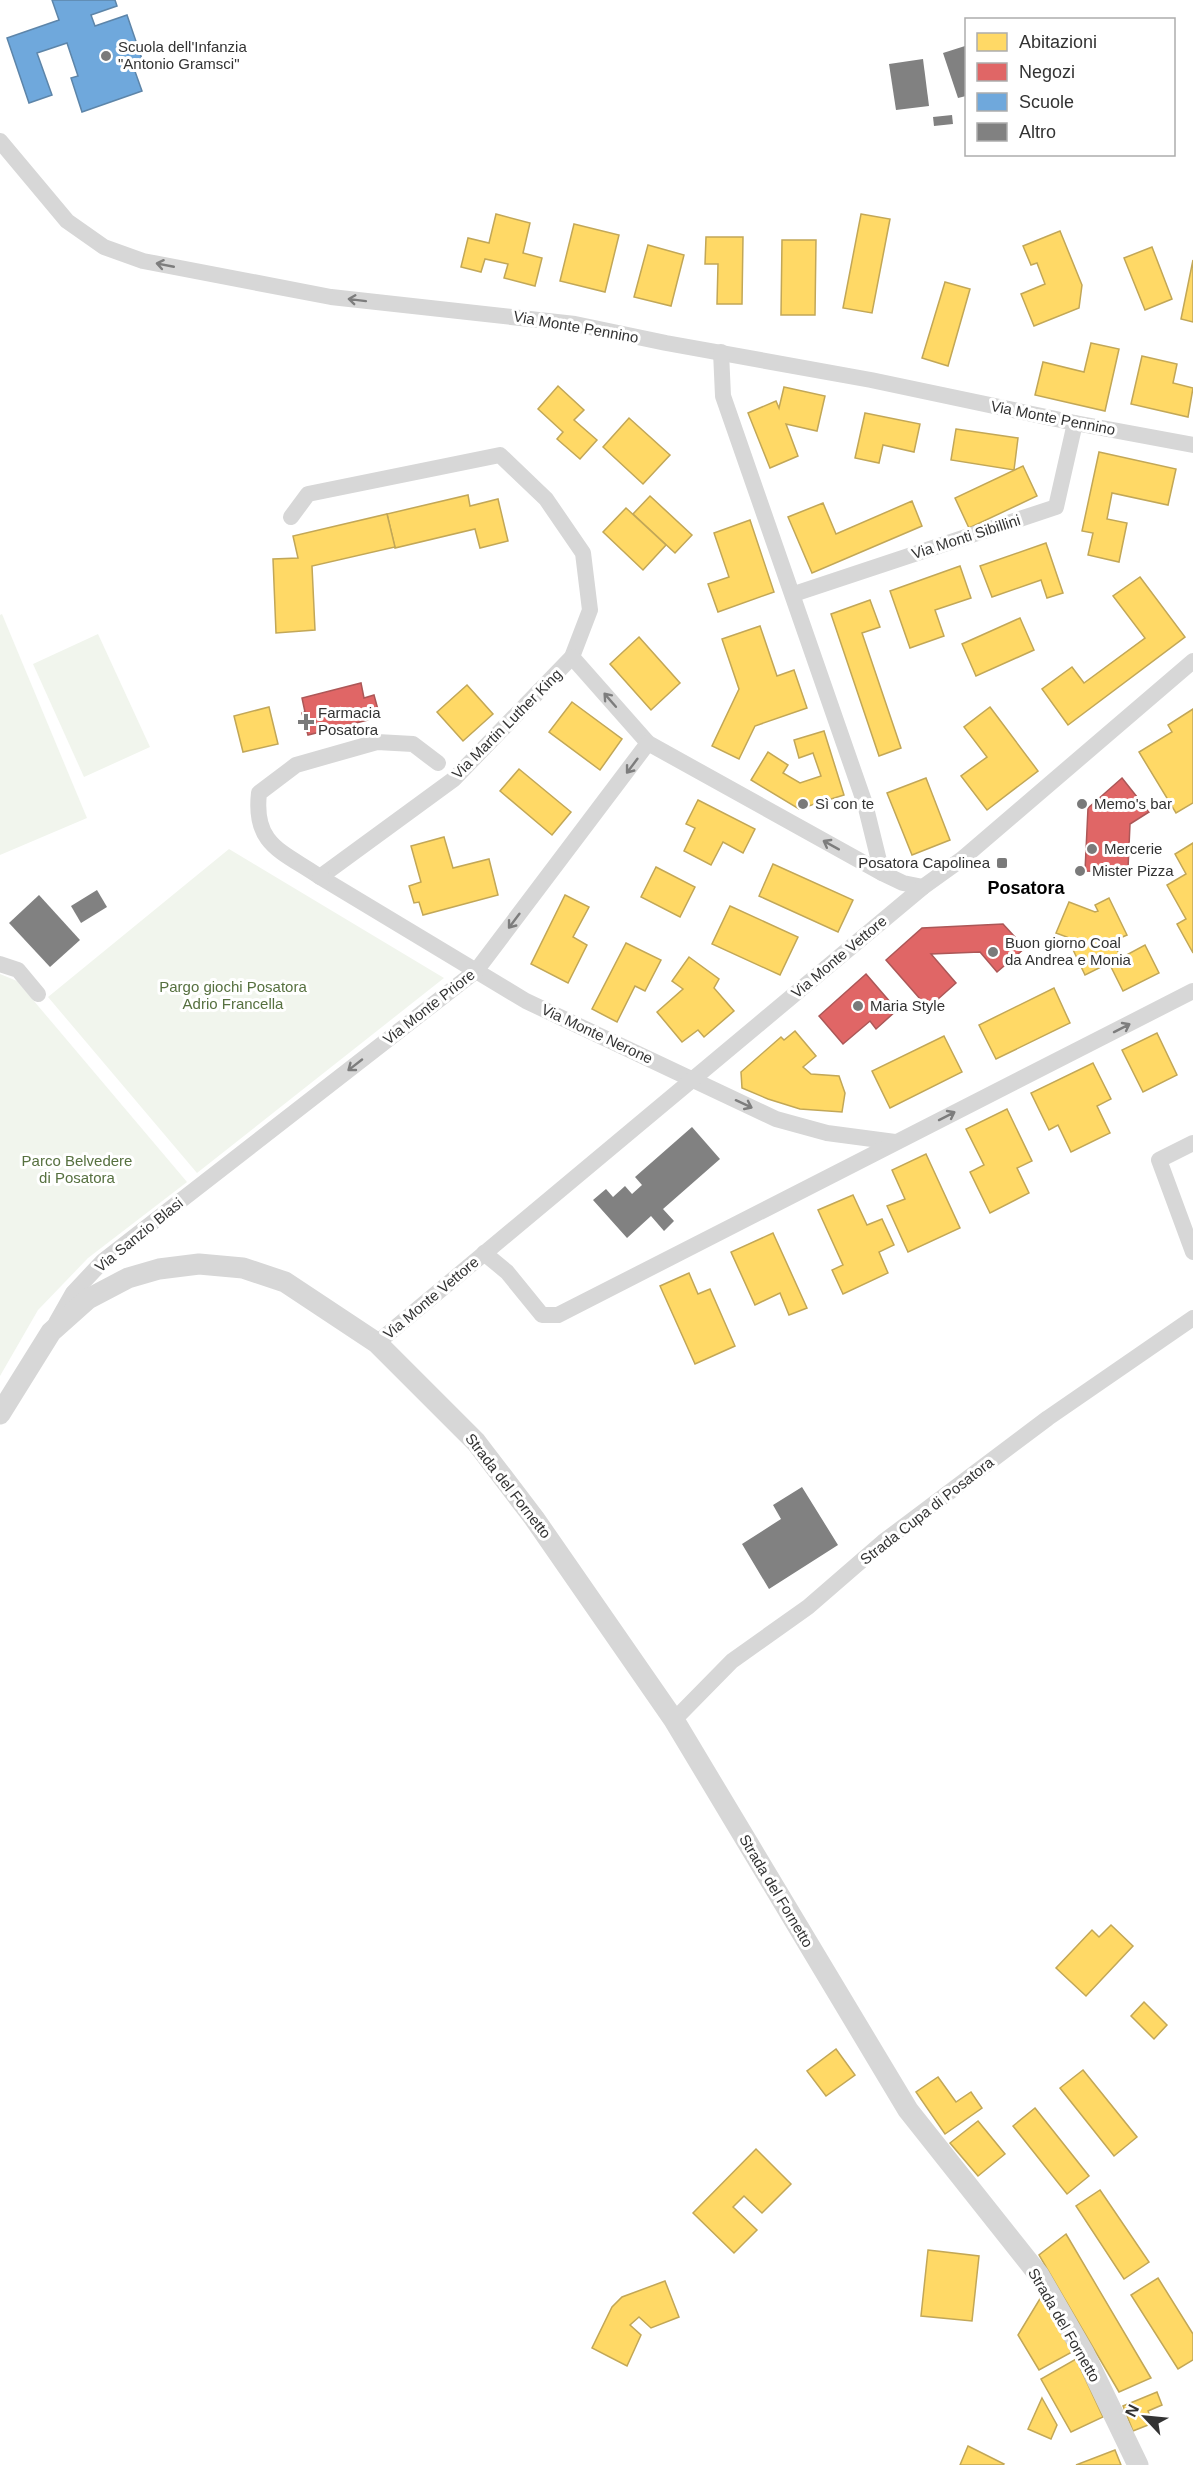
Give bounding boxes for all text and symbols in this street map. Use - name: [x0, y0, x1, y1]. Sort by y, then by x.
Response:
- legend: [965, 18, 1175, 156]
- text: Abitazioni: [1019, 32, 1097, 52]
- place label: Scuola dell'Infanzia "Antonio Gramsci": [118, 38, 247, 72]
- marker: Scuola dell'Infanzia "Antonio Gramsci": [99, 49, 113, 63]
- text: Negozi: [1019, 62, 1075, 82]
- text: Scuole: [1019, 92, 1074, 112]
- text: Altro: [1019, 122, 1056, 142]
- one-way arrow: [156, 259, 175, 270]
- one-way arrow: [347, 294, 367, 305]
- street label: Via Monte Pennino: [512, 307, 640, 346]
- street label: Via Monte Pennino: [989, 397, 1117, 438]
- street label: Via Monti Sibillini: [909, 511, 1022, 562]
- street label: Via Martin Luther King: [448, 665, 565, 782]
- one-way arrow: [603, 693, 617, 708]
- place label: Farmacia Posatora: [318, 704, 381, 738]
- marker: Farmacia Posatora: [299, 715, 313, 729]
- one-way arrow: [625, 757, 638, 773]
- place label: Sì con te: [815, 795, 874, 812]
- place label: Memo's bar: [1094, 795, 1172, 812]
- marker: Sì con te: [796, 797, 810, 811]
- marker: Memo's bar: [1075, 797, 1089, 811]
- one-way arrow: [823, 839, 840, 851]
- place label: Mercerie: [1104, 840, 1162, 857]
- marker: Mercerie: [1085, 842, 1099, 856]
- place label: Posatora Capolinea: [858, 854, 991, 871]
- marker: Posatora Capolinea: [995, 856, 1009, 870]
- place label: Mister Pizza: [1092, 862, 1174, 879]
- marker: Mister Pizza: [1073, 864, 1087, 878]
- district label: Posatora: [987, 878, 1066, 898]
- street label: Via Monte Vettore: [788, 912, 890, 1001]
- one-way arrow: [508, 913, 521, 929]
- place label: Buon giorno Coal da Andrea e Monia: [1005, 934, 1132, 968]
- marker: Buon giorno Coal da Andrea e Monia: [986, 945, 1000, 959]
- street label: Via Monte Priore: [380, 966, 478, 1048]
- park label: Pargo giochi Posatora Adrio Francella: [159, 978, 307, 1012]
- place label: Maria Style: [870, 997, 945, 1014]
- marker: Maria Style: [851, 999, 865, 1013]
- street label: Via Monte Nerone: [539, 1000, 655, 1067]
- one-way arrow: [1112, 1022, 1130, 1033]
- one-way arrow: [347, 1058, 363, 1071]
- one-way arrow: [735, 1099, 753, 1111]
- one-way arrow: [938, 1109, 956, 1121]
- park label: Parco Belvedere di Posatora: [22, 1152, 132, 1186]
- street label: Via Sanzio Blasi: [91, 1194, 186, 1275]
- street label: Via Monte Vettore: [380, 1253, 482, 1342]
- street label: Strada del Fornetto: [462, 1430, 555, 1542]
- street label: Strada Cupa di Posatora: [857, 1453, 997, 1568]
- street label: Strada del Fornetto: [736, 1831, 817, 1950]
- street label: Strada del Fornetto: [1025, 2265, 1104, 2385]
- north arrow: [1115, 2387, 1175, 2447]
- text: N: [1122, 2402, 1142, 2420]

